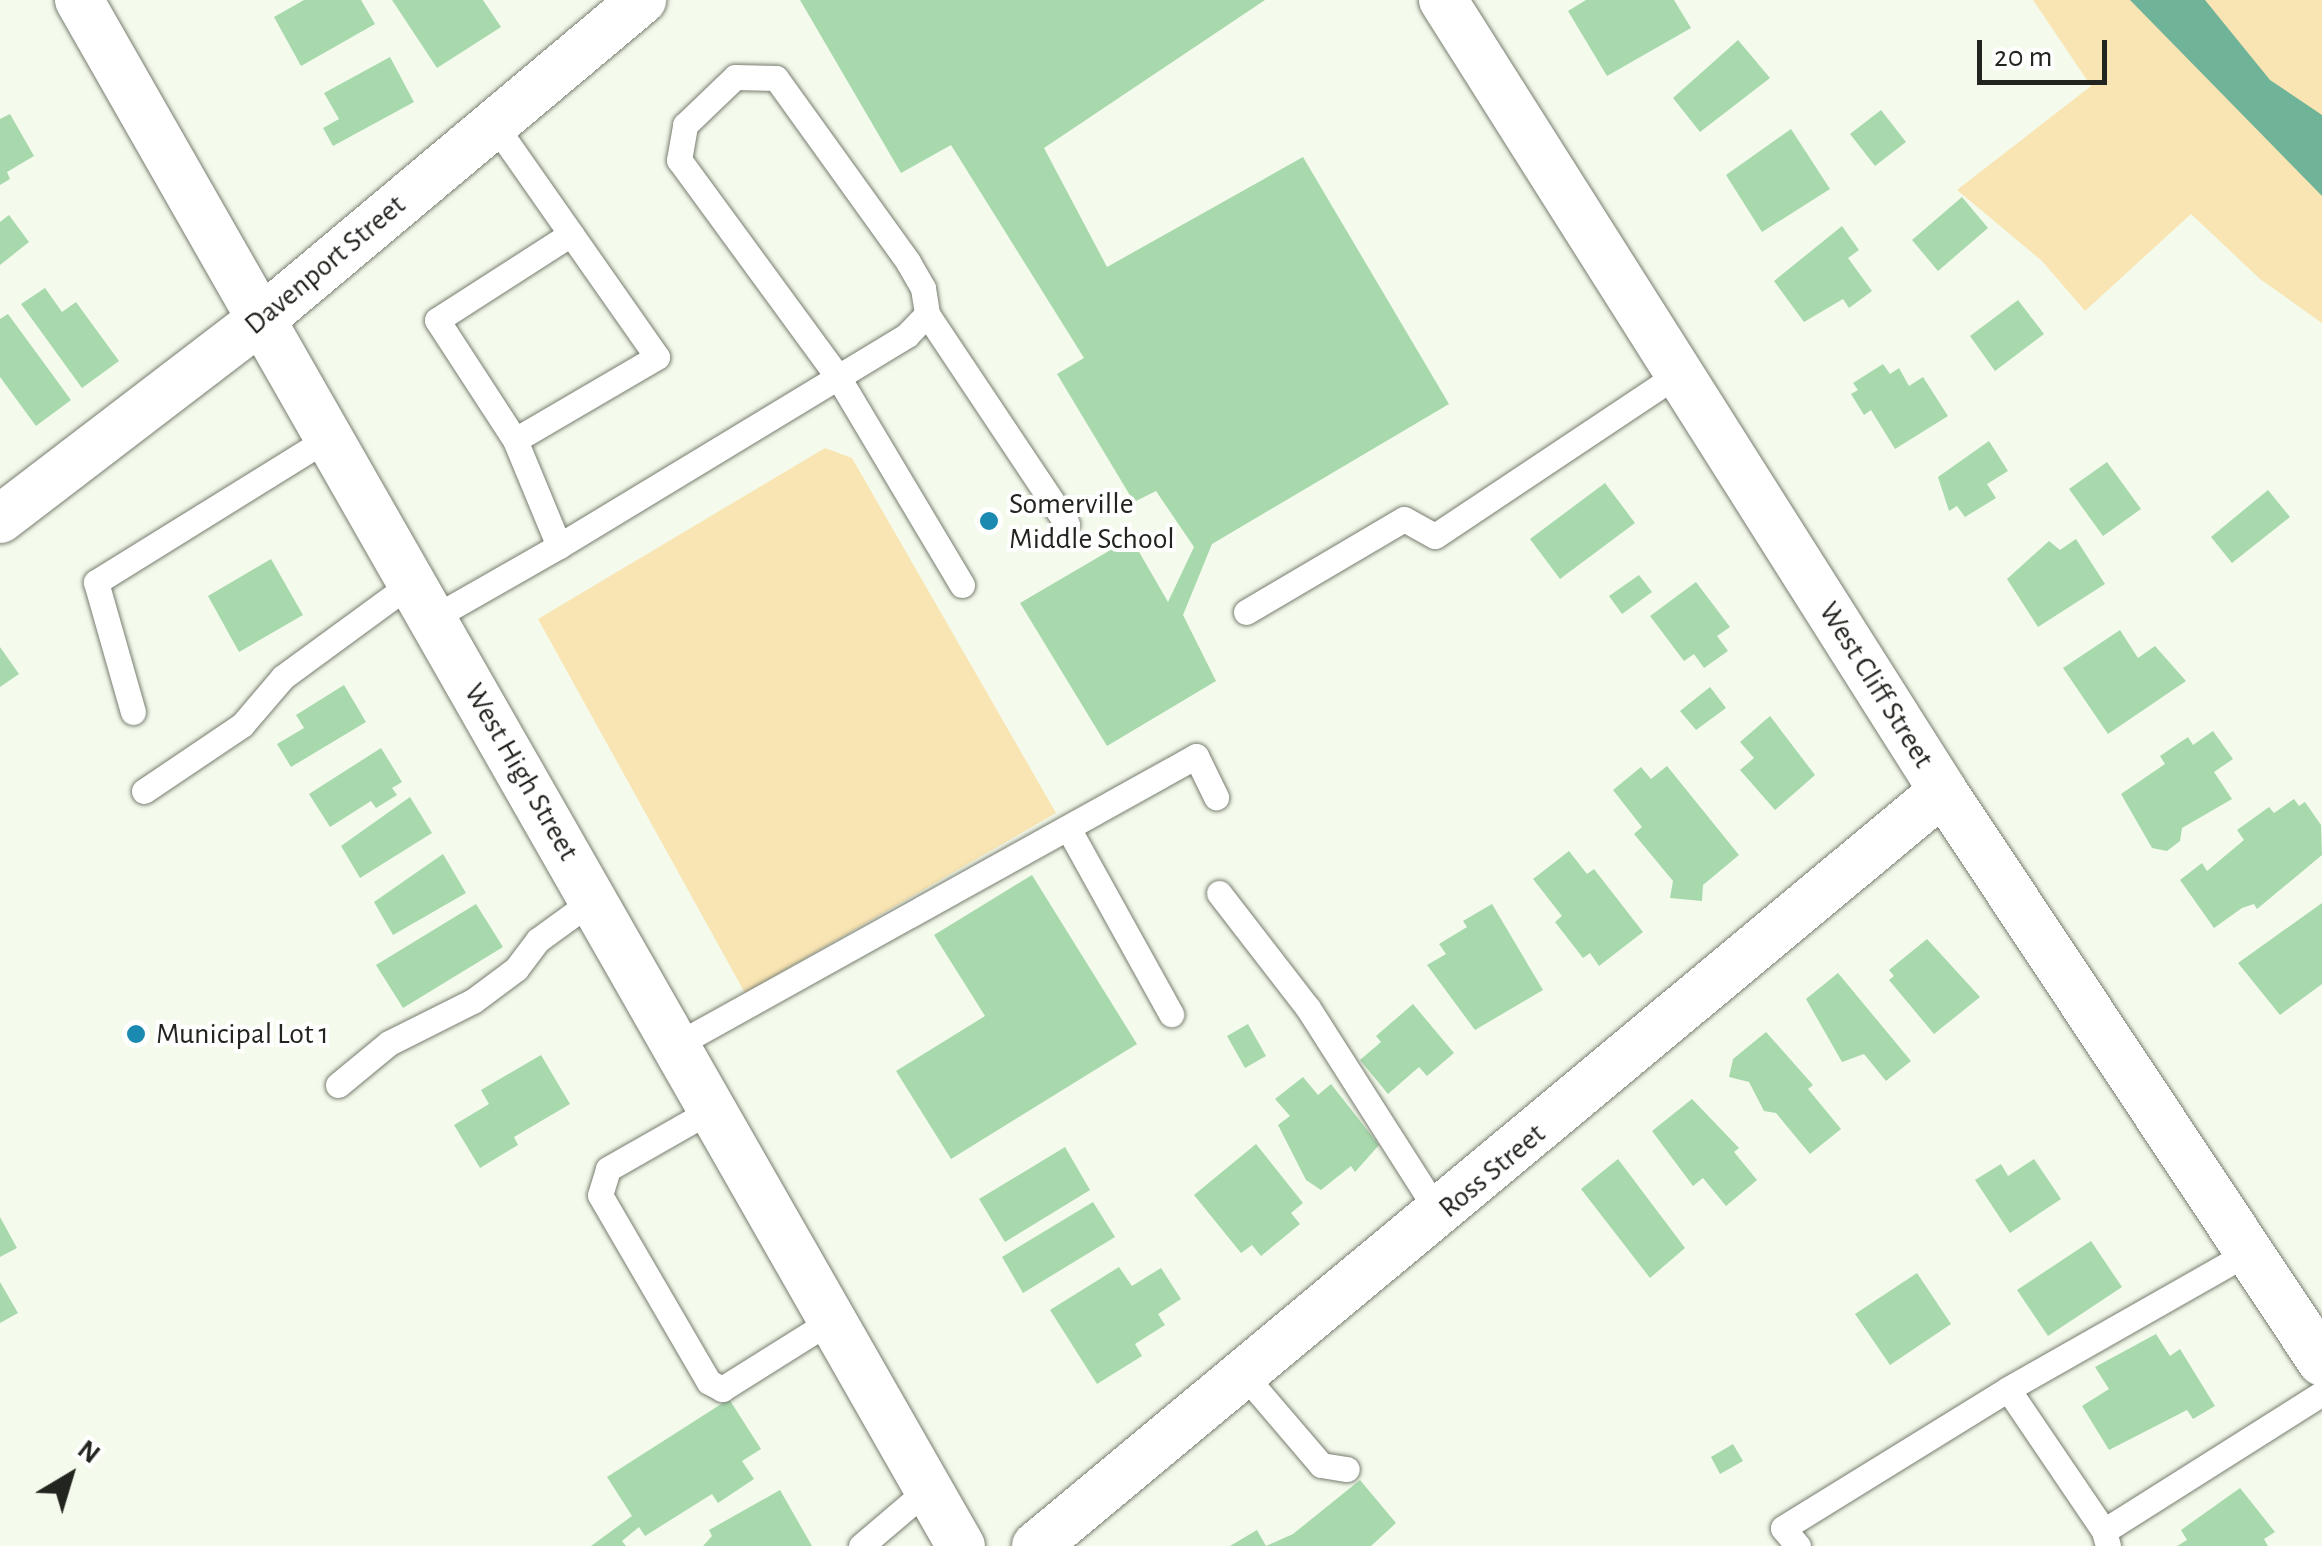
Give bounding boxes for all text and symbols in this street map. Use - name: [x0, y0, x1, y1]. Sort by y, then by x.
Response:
- scale bar: [1982, 20, 2112, 82]
- text: 20 m: [1994, 42, 2052, 72]
- street label: Davenport Street: [237, 187, 413, 343]
- place label: Somerville Middle School: [1009, 486, 1175, 556]
- marker: Somerville Middle School: [978, 510, 1000, 532]
- street label: West Cliff Street: [1811, 595, 1941, 775]
- street label: West High Street: [456, 677, 586, 867]
- place label: Municipal Lot 1: [156, 1016, 329, 1052]
- marker: Municipal Lot 1: [125, 1023, 147, 1045]
- street label: Ross Street: [1431, 1116, 1553, 1226]
- north arrow: [20, 1426, 120, 1526]
- text: N: [72, 1435, 105, 1469]

